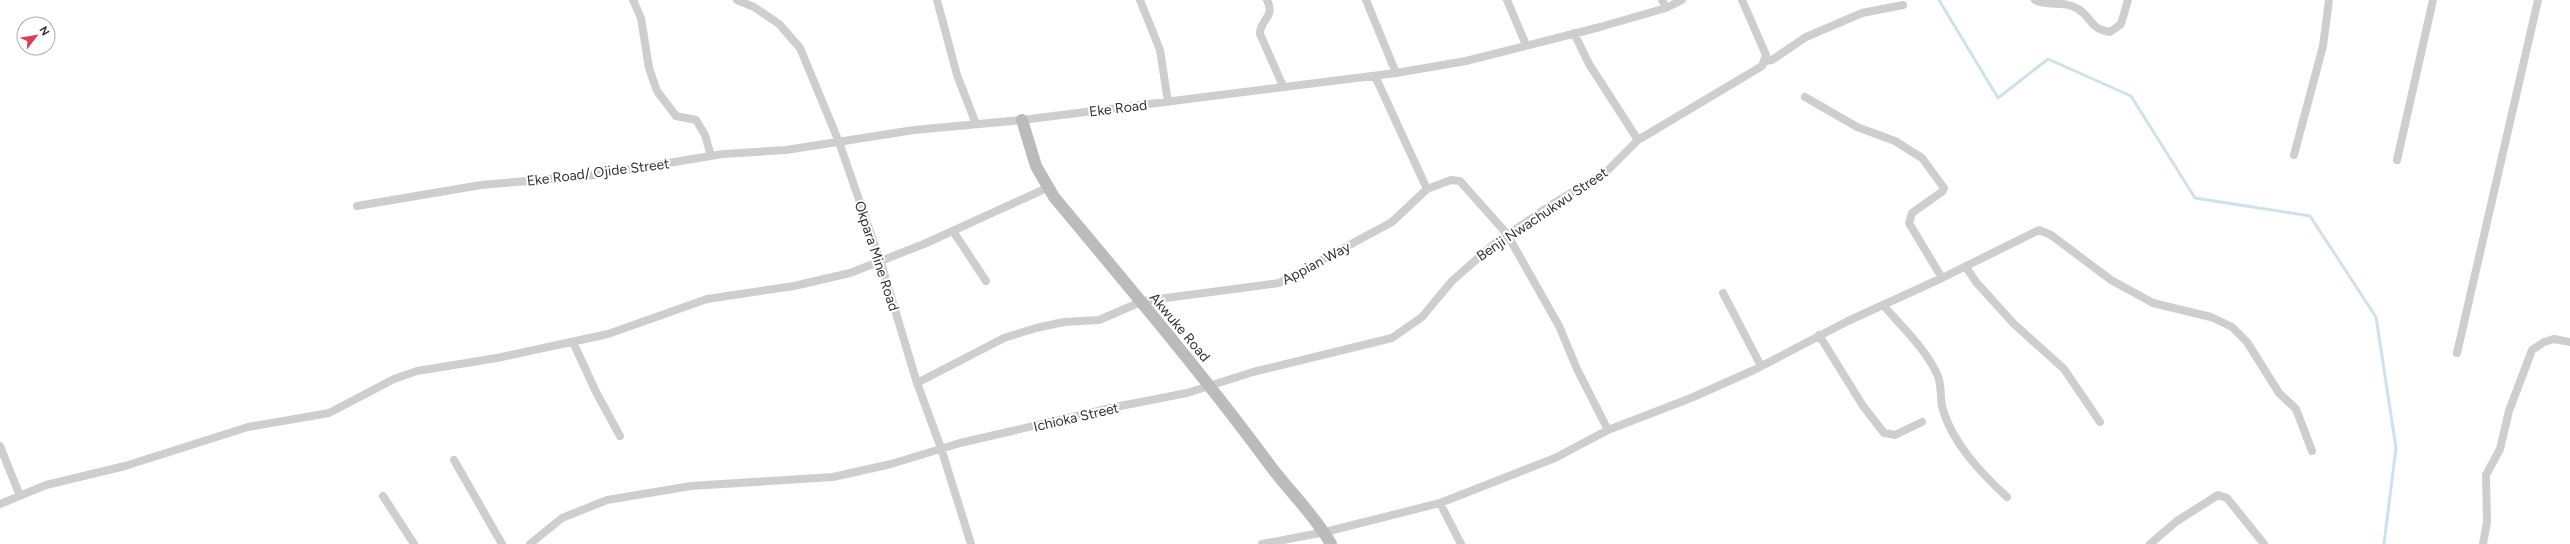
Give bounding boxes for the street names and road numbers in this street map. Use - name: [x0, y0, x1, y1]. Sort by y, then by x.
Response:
- street label: Eke Road: [1088, 97, 1148, 120]
- street label: Eke Road/ Ojide Street: [526, 155, 670, 190]
- street label: Benji Nwachukwu Street: [1473, 164, 1611, 265]
- street label: Okpara Mine Road: [851, 199, 902, 313]
- street label: Appian Way: [1279, 238, 1354, 289]
- street label: Akwuke Road: [1146, 289, 1213, 365]
- street label: Ichioka Street: [1032, 399, 1120, 436]

